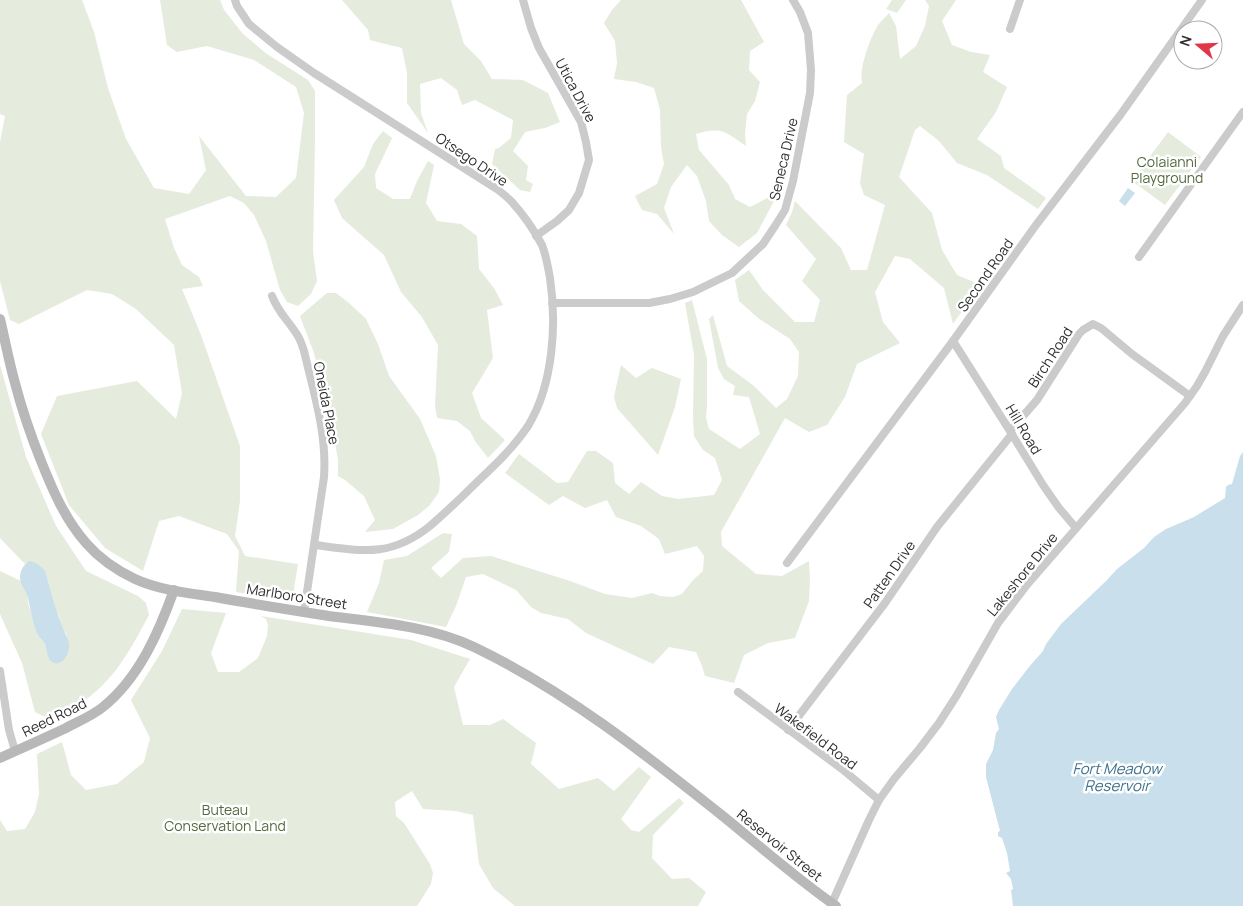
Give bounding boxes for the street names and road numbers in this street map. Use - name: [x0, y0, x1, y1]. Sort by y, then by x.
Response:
- street label: Utica Drive: [551, 55, 601, 125]
- street label: Seneca Drive: [764, 116, 802, 202]
- street label: Otsego Drive: [432, 128, 512, 190]
- street label: Second Road: [953, 235, 1017, 315]
- street label: Birch Road: [1023, 323, 1077, 391]
- street label: Oneida Place: [310, 360, 344, 446]
- street label: Hill Road: [1002, 400, 1046, 458]
- street label: Lakeshore Drive: [982, 528, 1062, 620]
- street label: Patten Drive: [859, 537, 919, 611]
- street label: Marlboro Street: [245, 579, 349, 613]
- street label: Reed Road: [19, 693, 89, 741]
- street label: Wakefield Road: [771, 699, 861, 773]
- street label: Reservoir Street: [733, 805, 827, 886]

